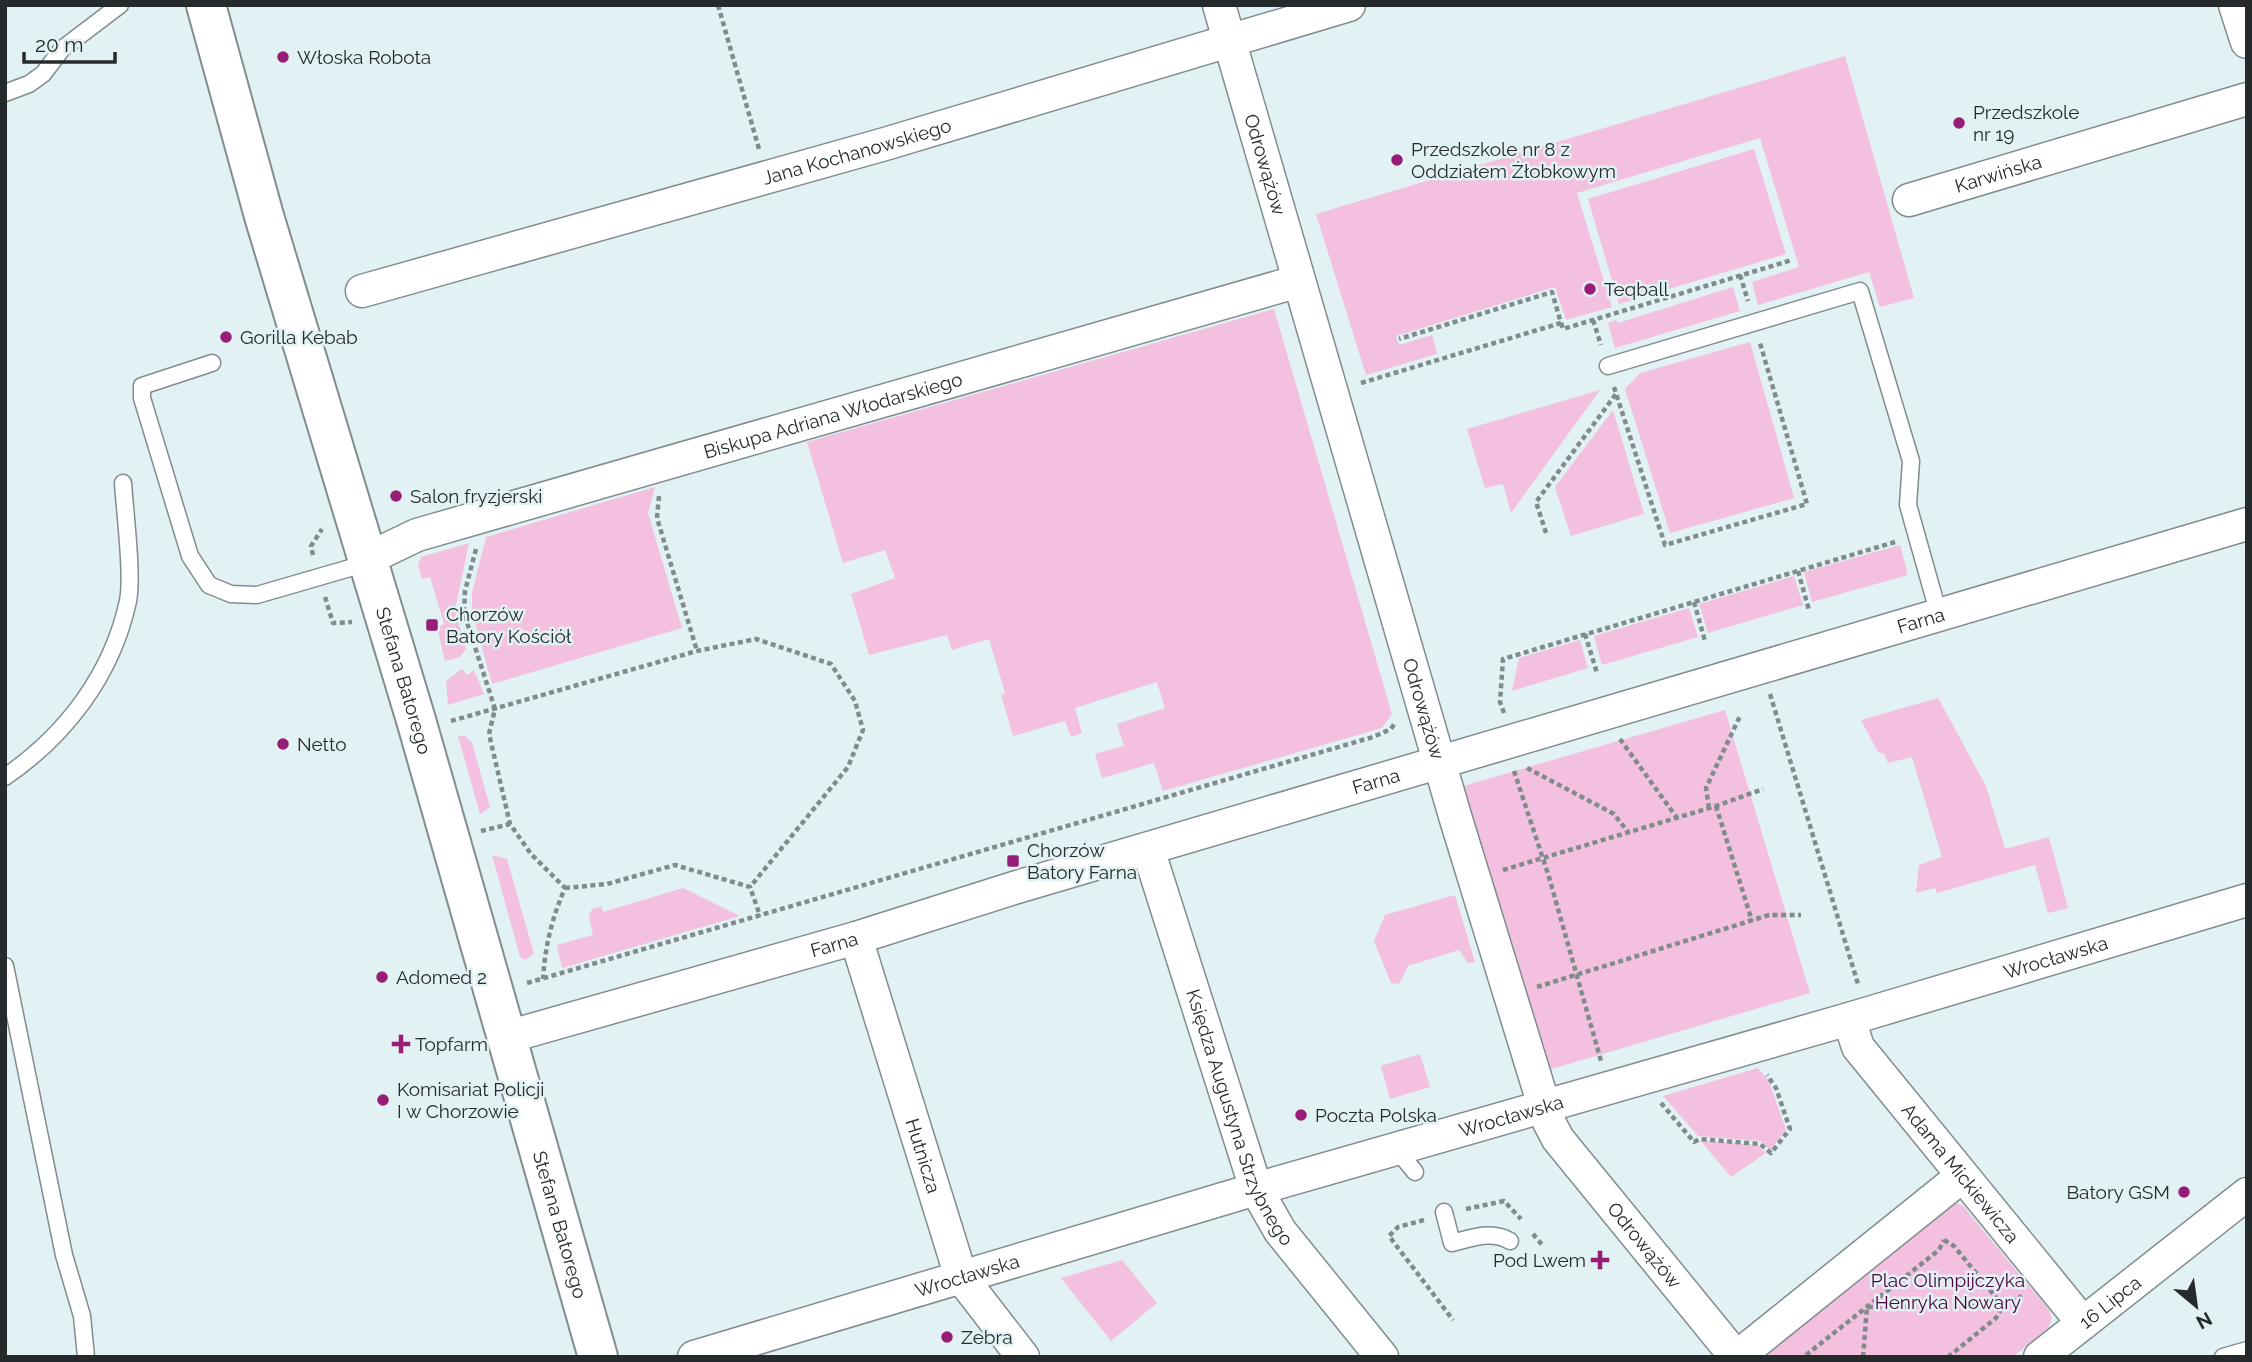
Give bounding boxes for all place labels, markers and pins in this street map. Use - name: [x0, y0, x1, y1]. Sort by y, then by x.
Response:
- place label: Włoska Robota: [297, 46, 431, 68]
- marker: Włoska Robota: [275, 49, 291, 65]
- place label: Przedszkole nr 19: [1973, 101, 2079, 145]
- marker: Przedszkole nr 19: [1951, 115, 1967, 131]
- place label: Przedszkole nr 8 z Oddziałem Żłobkowym: [1411, 138, 1616, 182]
- marker: Przedszkole nr 8 z Oddziałem Żłobkowym: [1389, 152, 1405, 168]
- place label: Teqball: [1604, 278, 1670, 300]
- marker: Teqball: [1582, 281, 1598, 297]
- place label: Gorilla Kebab: [240, 326, 358, 348]
- marker: Gorilla Kebab: [218, 329, 234, 345]
- place label: Salon fryzjerski: [410, 485, 542, 507]
- marker: Salon fryzjerski: [388, 488, 404, 504]
- place label: Chorzów Batory Kościół: [446, 603, 572, 647]
- marker: Chorzów Batory Kościół: [424, 617, 440, 633]
- place label: Netto: [297, 733, 346, 755]
- marker: Netto: [275, 736, 291, 752]
- place label: Chorzów Batory Farna: [1027, 839, 1137, 883]
- marker: Chorzów Batory Farna: [1005, 853, 1021, 869]
- place label: Adomed 2: [396, 966, 487, 988]
- marker: Adomed 2: [374, 969, 390, 985]
- place label: Topfarm: [415, 1033, 488, 1055]
- marker: Topfarm: [393, 1036, 409, 1052]
- place label: Komisariat Policji I w Chorzowie: [397, 1078, 544, 1122]
- marker: Komisariat Policji I w Chorzowie: [375, 1092, 391, 1108]
- place label: Poczta Polska: [1315, 1104, 1437, 1126]
- marker: Poczta Polska: [1293, 1107, 1309, 1123]
- place label: Batory GSM: [2066, 1181, 2170, 1203]
- marker: Batory GSM: [2176, 1184, 2192, 1200]
- place label: Pod Lwem: [1493, 1249, 1586, 1271]
- marker: Pod Lwem: [1592, 1252, 1608, 1268]
- place label: Zebra: [961, 1326, 1013, 1348]
- marker: Zebra: [939, 1329, 955, 1345]

